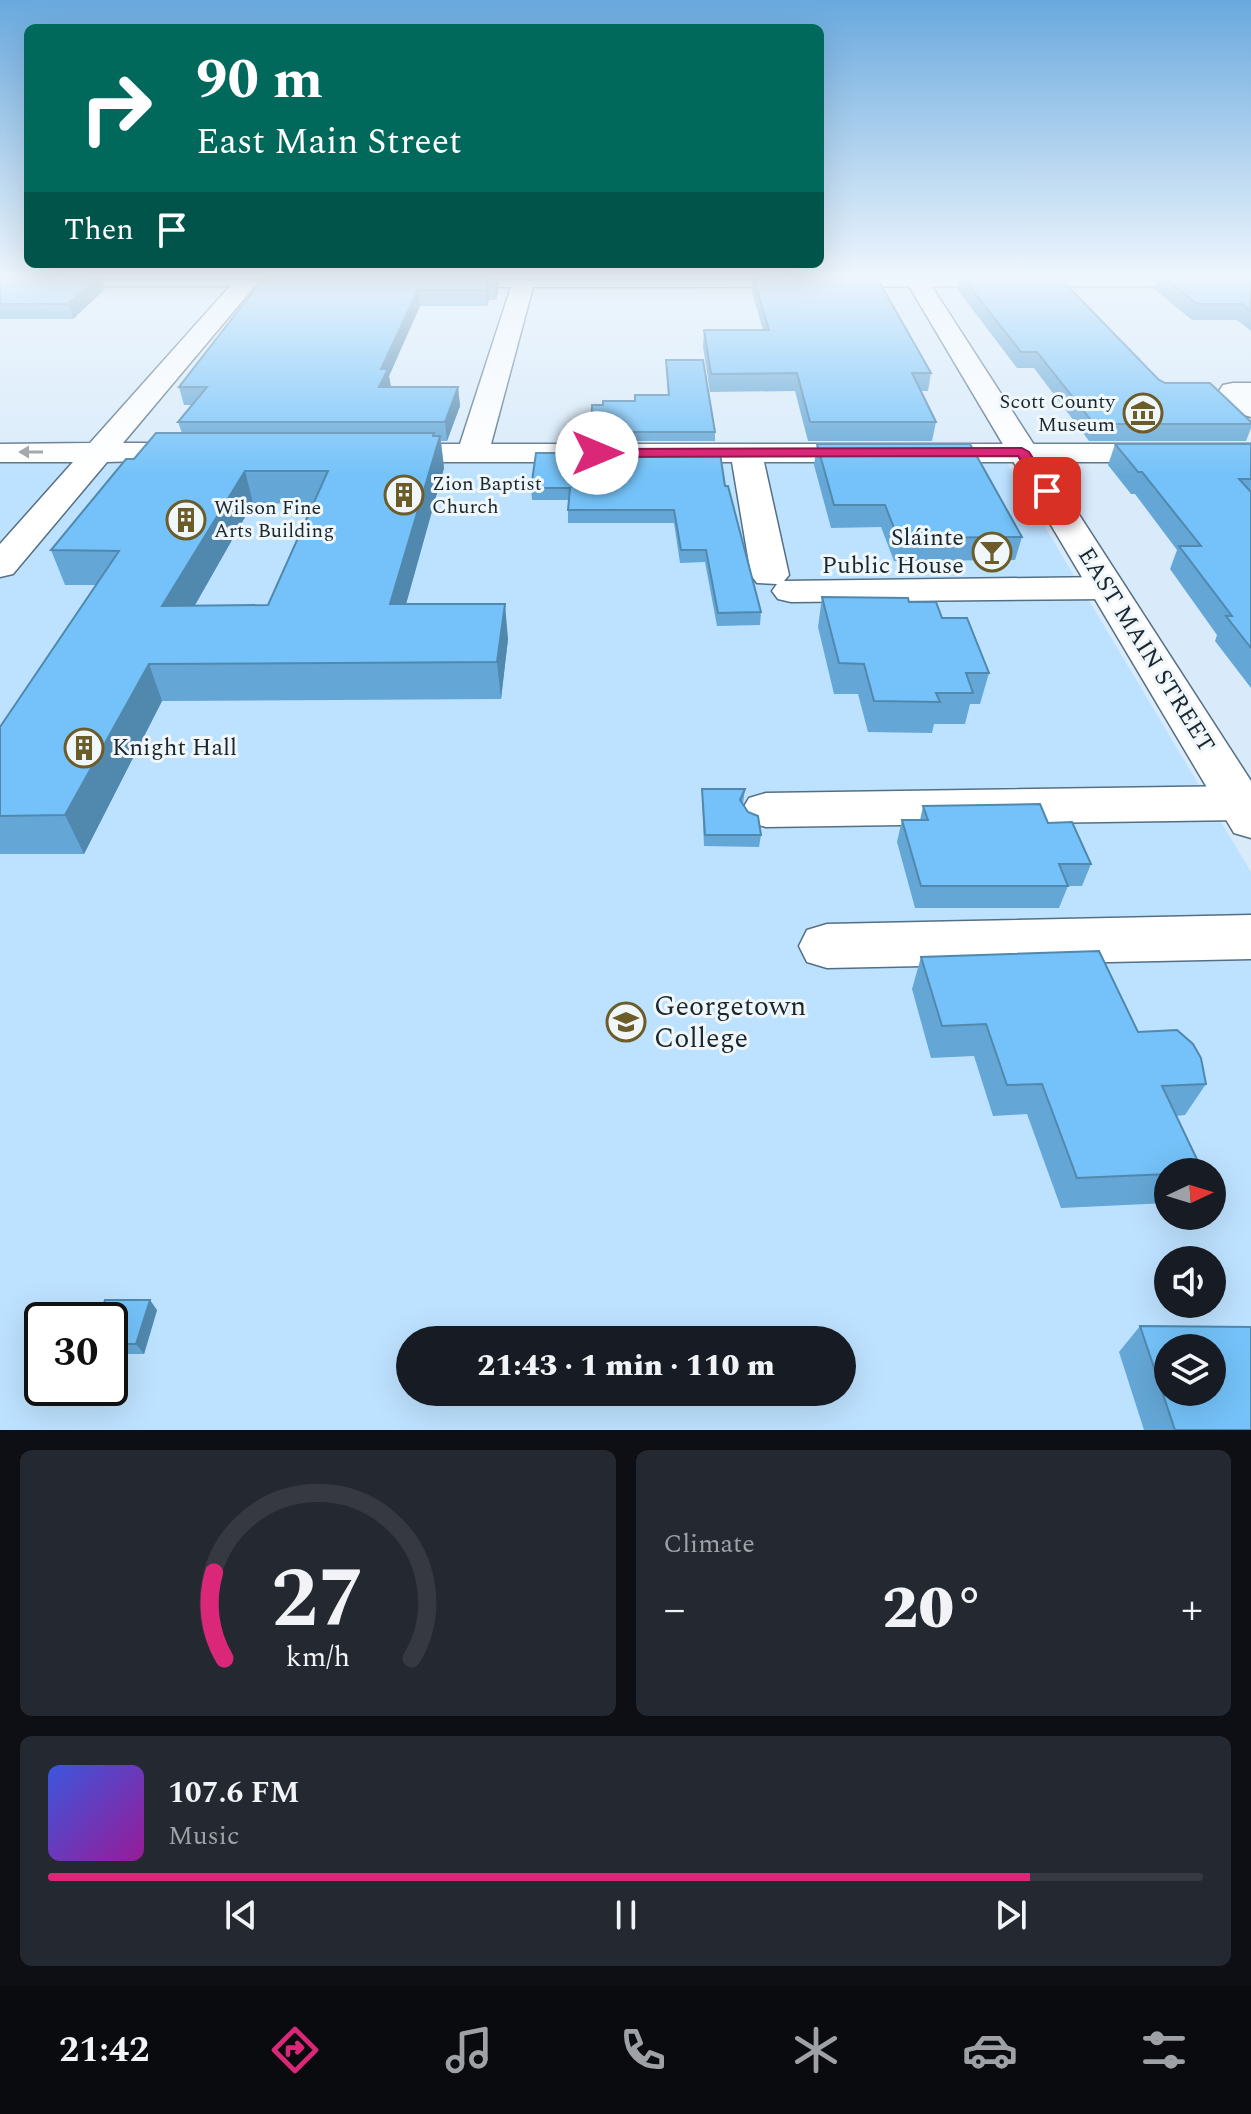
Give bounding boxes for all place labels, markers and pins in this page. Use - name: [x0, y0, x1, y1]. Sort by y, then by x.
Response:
- place label: Scott County Museum: [1000, 387, 1116, 440]
- museum icon: Scott County Museum: [1122, 392, 1164, 434]
- pin: [1013, 457, 1081, 525]
- place label: Zion Baptist Church: [432, 469, 542, 522]
- building icon: Zion Baptist Church: [383, 474, 425, 516]
- place label: Wilson Fine Arts Building: [214, 493, 334, 546]
- building icon: Wilson Fine Arts Building: [165, 499, 207, 541]
- place label: Sláinte Public House: [822, 520, 964, 584]
- bar icon: Sláinte Public House: [971, 531, 1013, 573]
- building icon: Knight Hall: [63, 727, 105, 769]
- place label: Knight Hall: [112, 730, 237, 766]
- place label: Georgetown College: [654, 985, 806, 1060]
- school or university icon: Georgetown College: [605, 1001, 647, 1043]

